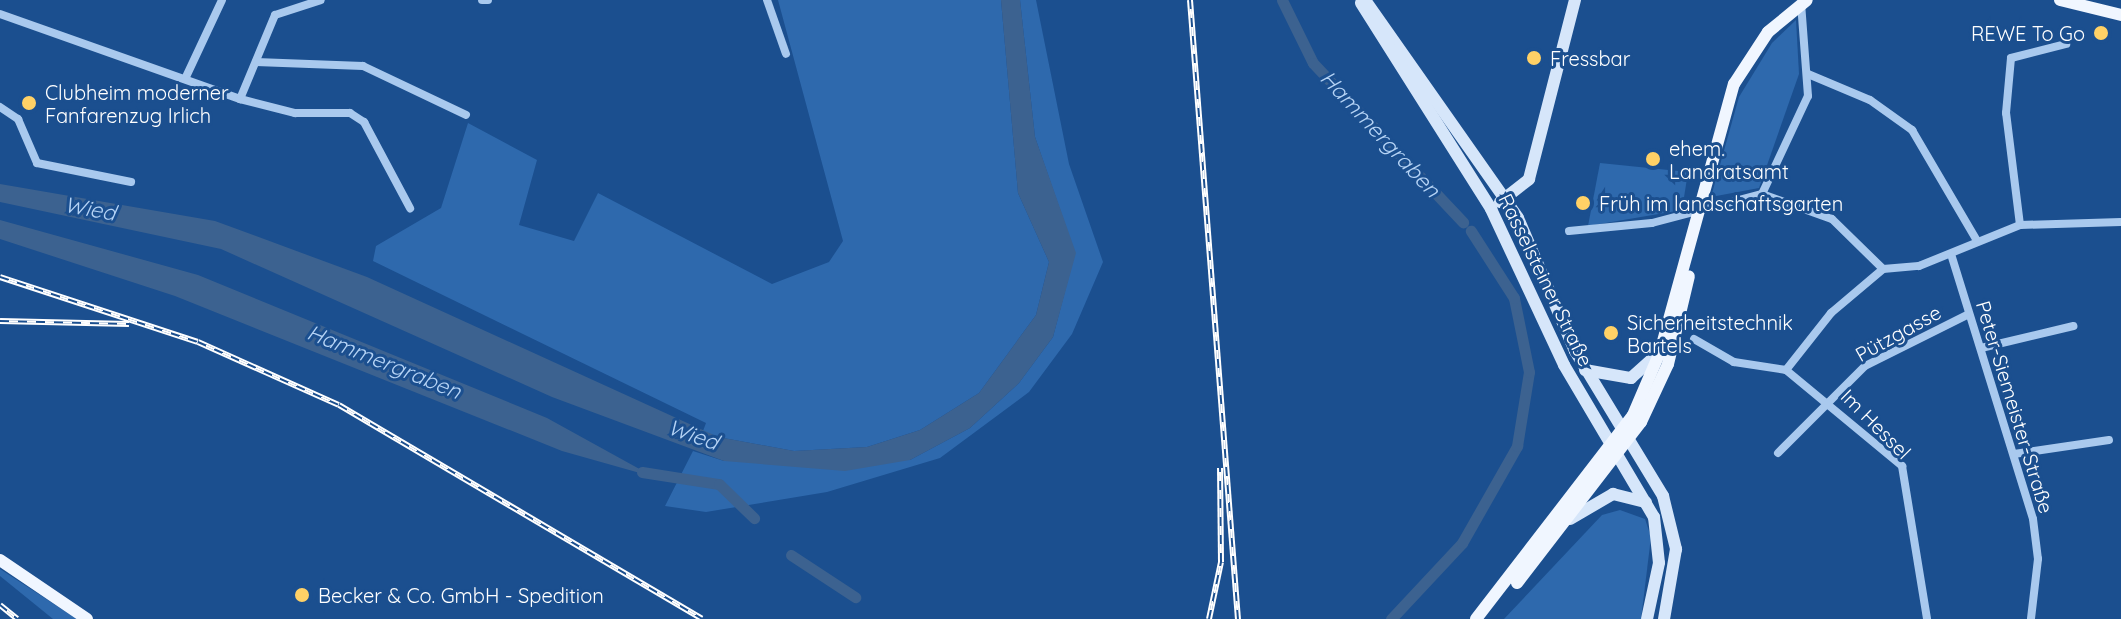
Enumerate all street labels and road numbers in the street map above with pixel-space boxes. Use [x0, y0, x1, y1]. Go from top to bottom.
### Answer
street label: Rasselsteiner Straße [1494, 190, 1598, 370]
street label: Peter-Siemeister-Straße [1971, 298, 2059, 516]
street label: Pützgasse [1851, 300, 1945, 366]
street label: Im Hessel [1836, 384, 1916, 464]

